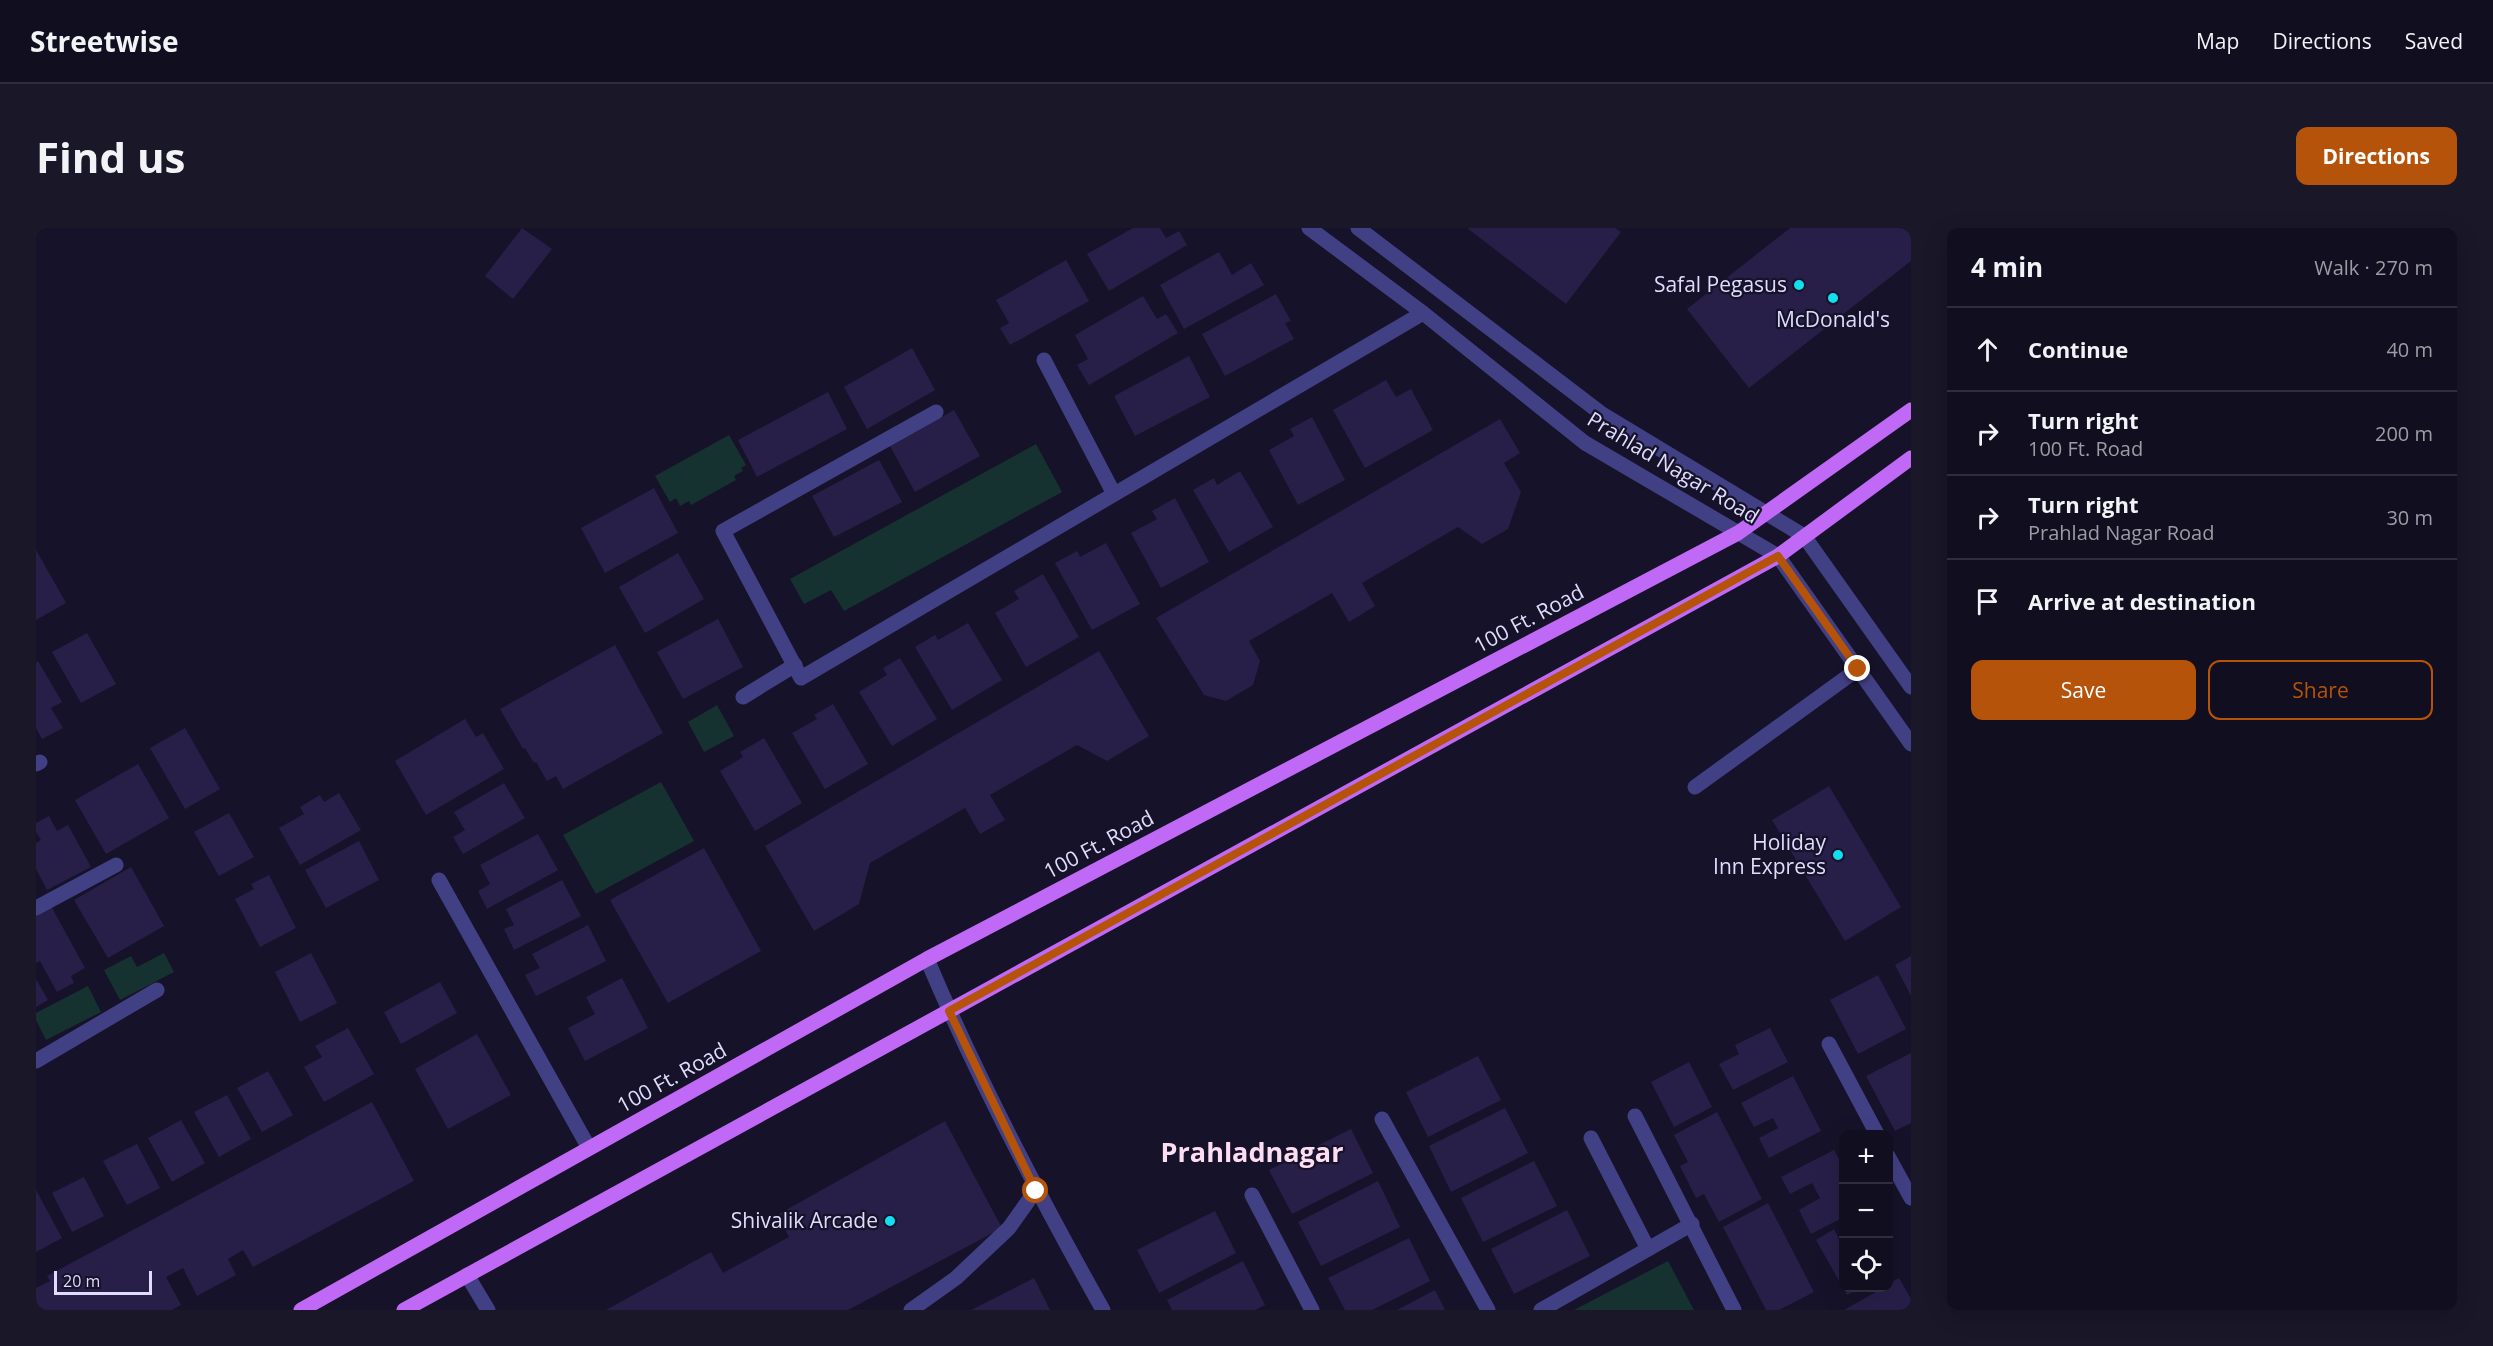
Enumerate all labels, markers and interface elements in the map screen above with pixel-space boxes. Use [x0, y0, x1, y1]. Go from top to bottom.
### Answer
text: Streetwise [30, 22, 179, 60]
text: Map [2196, 27, 2239, 55]
text: Directions [2272, 27, 2372, 55]
text: Saved [2405, 27, 2463, 55]
button: Directions [2296, 127, 2457, 185]
text: Find us [36, 128, 185, 185]
text: 4 min [1971, 249, 2043, 285]
text: Walk · 270 m [2314, 254, 2433, 281]
place label: Safal Pegasus [1654, 270, 1787, 298]
marker: Safal Pegasus [1792, 278, 1806, 292]
marker: McDonald's [1826, 291, 1840, 305]
place label: McDonald's [1776, 305, 1890, 333]
icon: ahead [1971, 333, 2004, 366]
text: Continue [2028, 334, 2128, 364]
text: 40 m [2386, 336, 2433, 363]
street label: Prahlad Nagar Road [1582, 405, 1765, 530]
text: Turn right [2028, 405, 2139, 435]
icon: right [1971, 417, 2004, 450]
text: 200 m [2375, 420, 2433, 447]
text: 100 Ft. Road [2028, 435, 2143, 462]
text: Turn right [2028, 489, 2139, 519]
icon: right [1971, 501, 2004, 534]
text: 30 m [2386, 504, 2433, 531]
text: Prahlad Nagar Road [2028, 519, 2214, 546]
street label: 100 Ft. Road [1469, 577, 1588, 659]
icon: arrive [1971, 585, 2004, 618]
text: Arrive at destination [2028, 586, 2256, 616]
route end [1844, 655, 1870, 681]
button: Save [1971, 660, 2196, 720]
button: Share [2208, 660, 2433, 720]
street label: 100 Ft. Road [1039, 803, 1158, 885]
place label: Holiday Inn Express [1713, 828, 1826, 880]
marker: Holiday Inn Express [1831, 848, 1845, 862]
street label: 100 Ft. Road [612, 1036, 731, 1119]
map controls [1839, 1130, 1893, 1292]
button: + [1839, 1130, 1893, 1184]
district label: Prahladnagar [1161, 1133, 1343, 1170]
route start [1022, 1177, 1048, 1203]
button: − [1839, 1184, 1893, 1238]
place label: Shivalik Arcade [731, 1206, 878, 1234]
marker: Shivalik Arcade [883, 1214, 897, 1228]
button: locate [1839, 1238, 1893, 1292]
scale bar [54, 1268, 152, 1296]
text: 20 m [63, 1270, 100, 1292]

